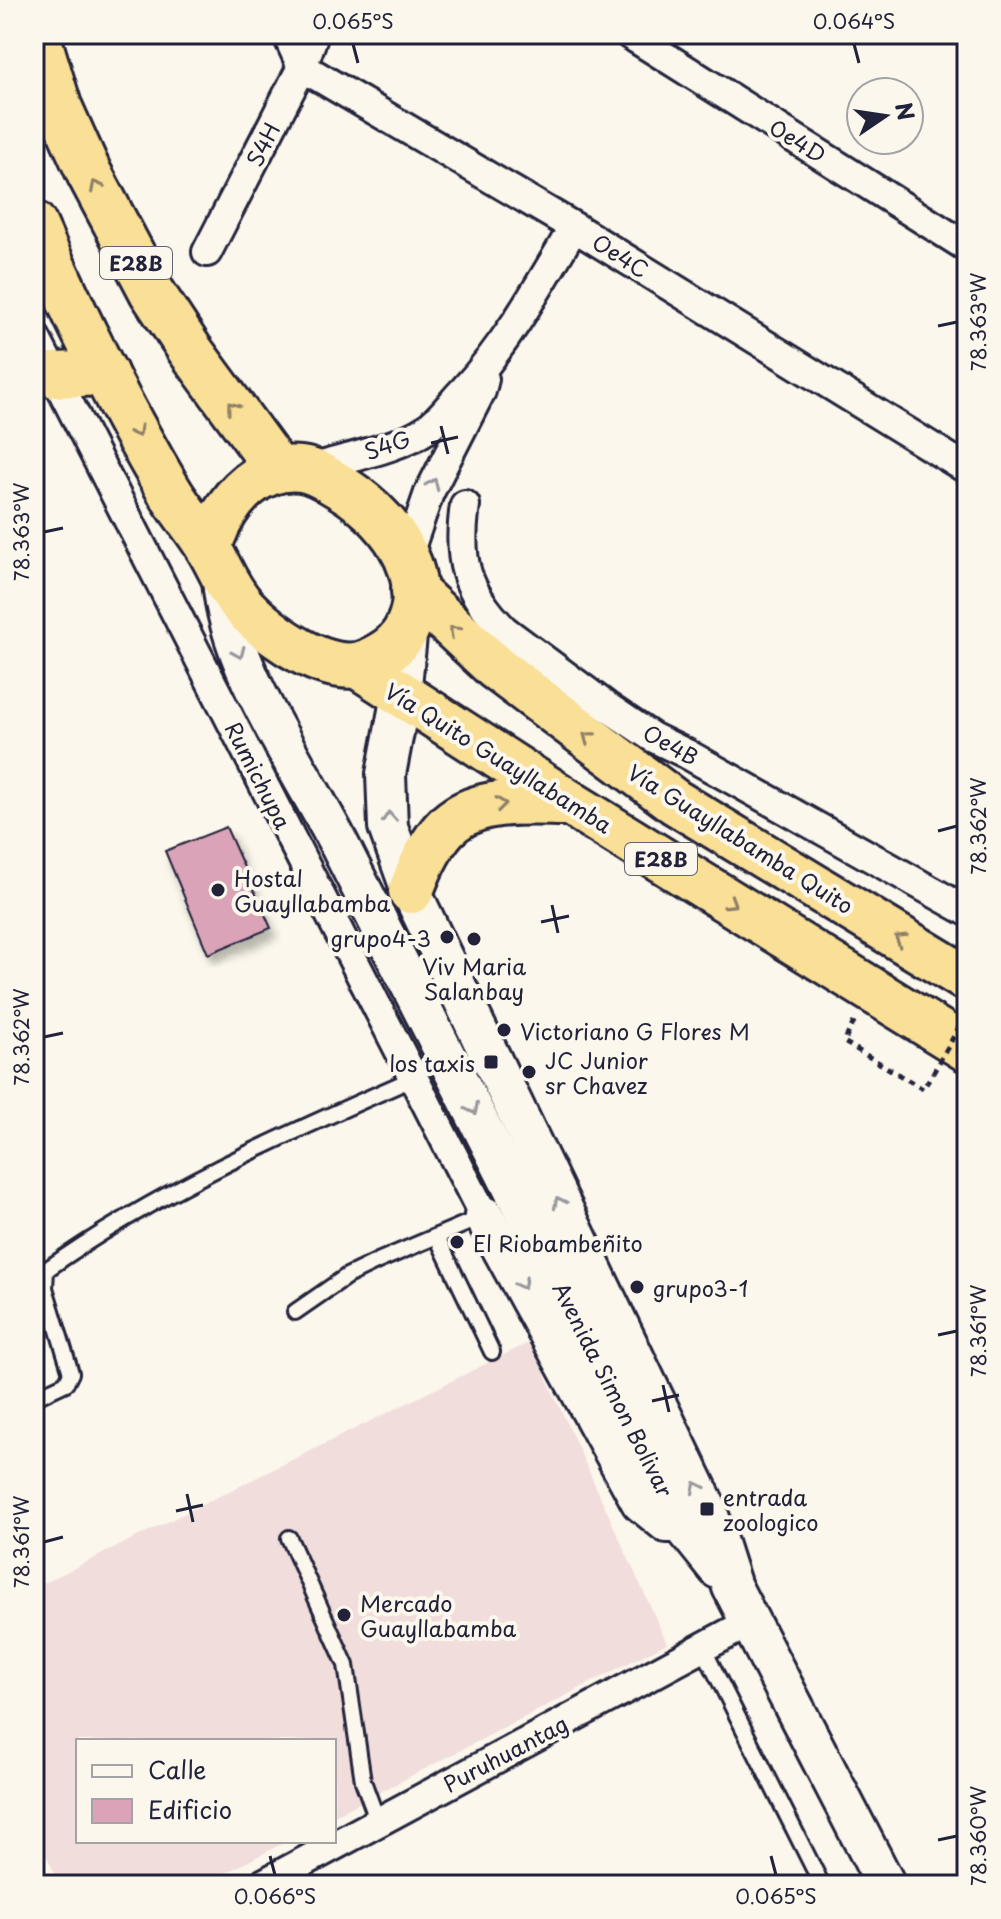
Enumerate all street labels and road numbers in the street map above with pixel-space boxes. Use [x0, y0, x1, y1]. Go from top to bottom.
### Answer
street label: Oe4D [763, 110, 833, 170]
street label: S4H [237, 116, 287, 172]
street label: Oe4C [586, 225, 656, 285]
road number: E28B [100, 247, 172, 279]
street label: S4G [360, 421, 414, 467]
street label: Vía Quito Guayllabamba [379, 674, 619, 841]
street label: Rumichupa [218, 715, 300, 835]
street label: Oe4B [637, 715, 705, 773]
street label: Vía Guayllabamba Quito [622, 755, 860, 921]
road number: E28B [625, 843, 697, 875]
street label: Avenida Simon Bolivar [545, 1276, 683, 1502]
street label: Puruhuantag [437, 1706, 573, 1800]

